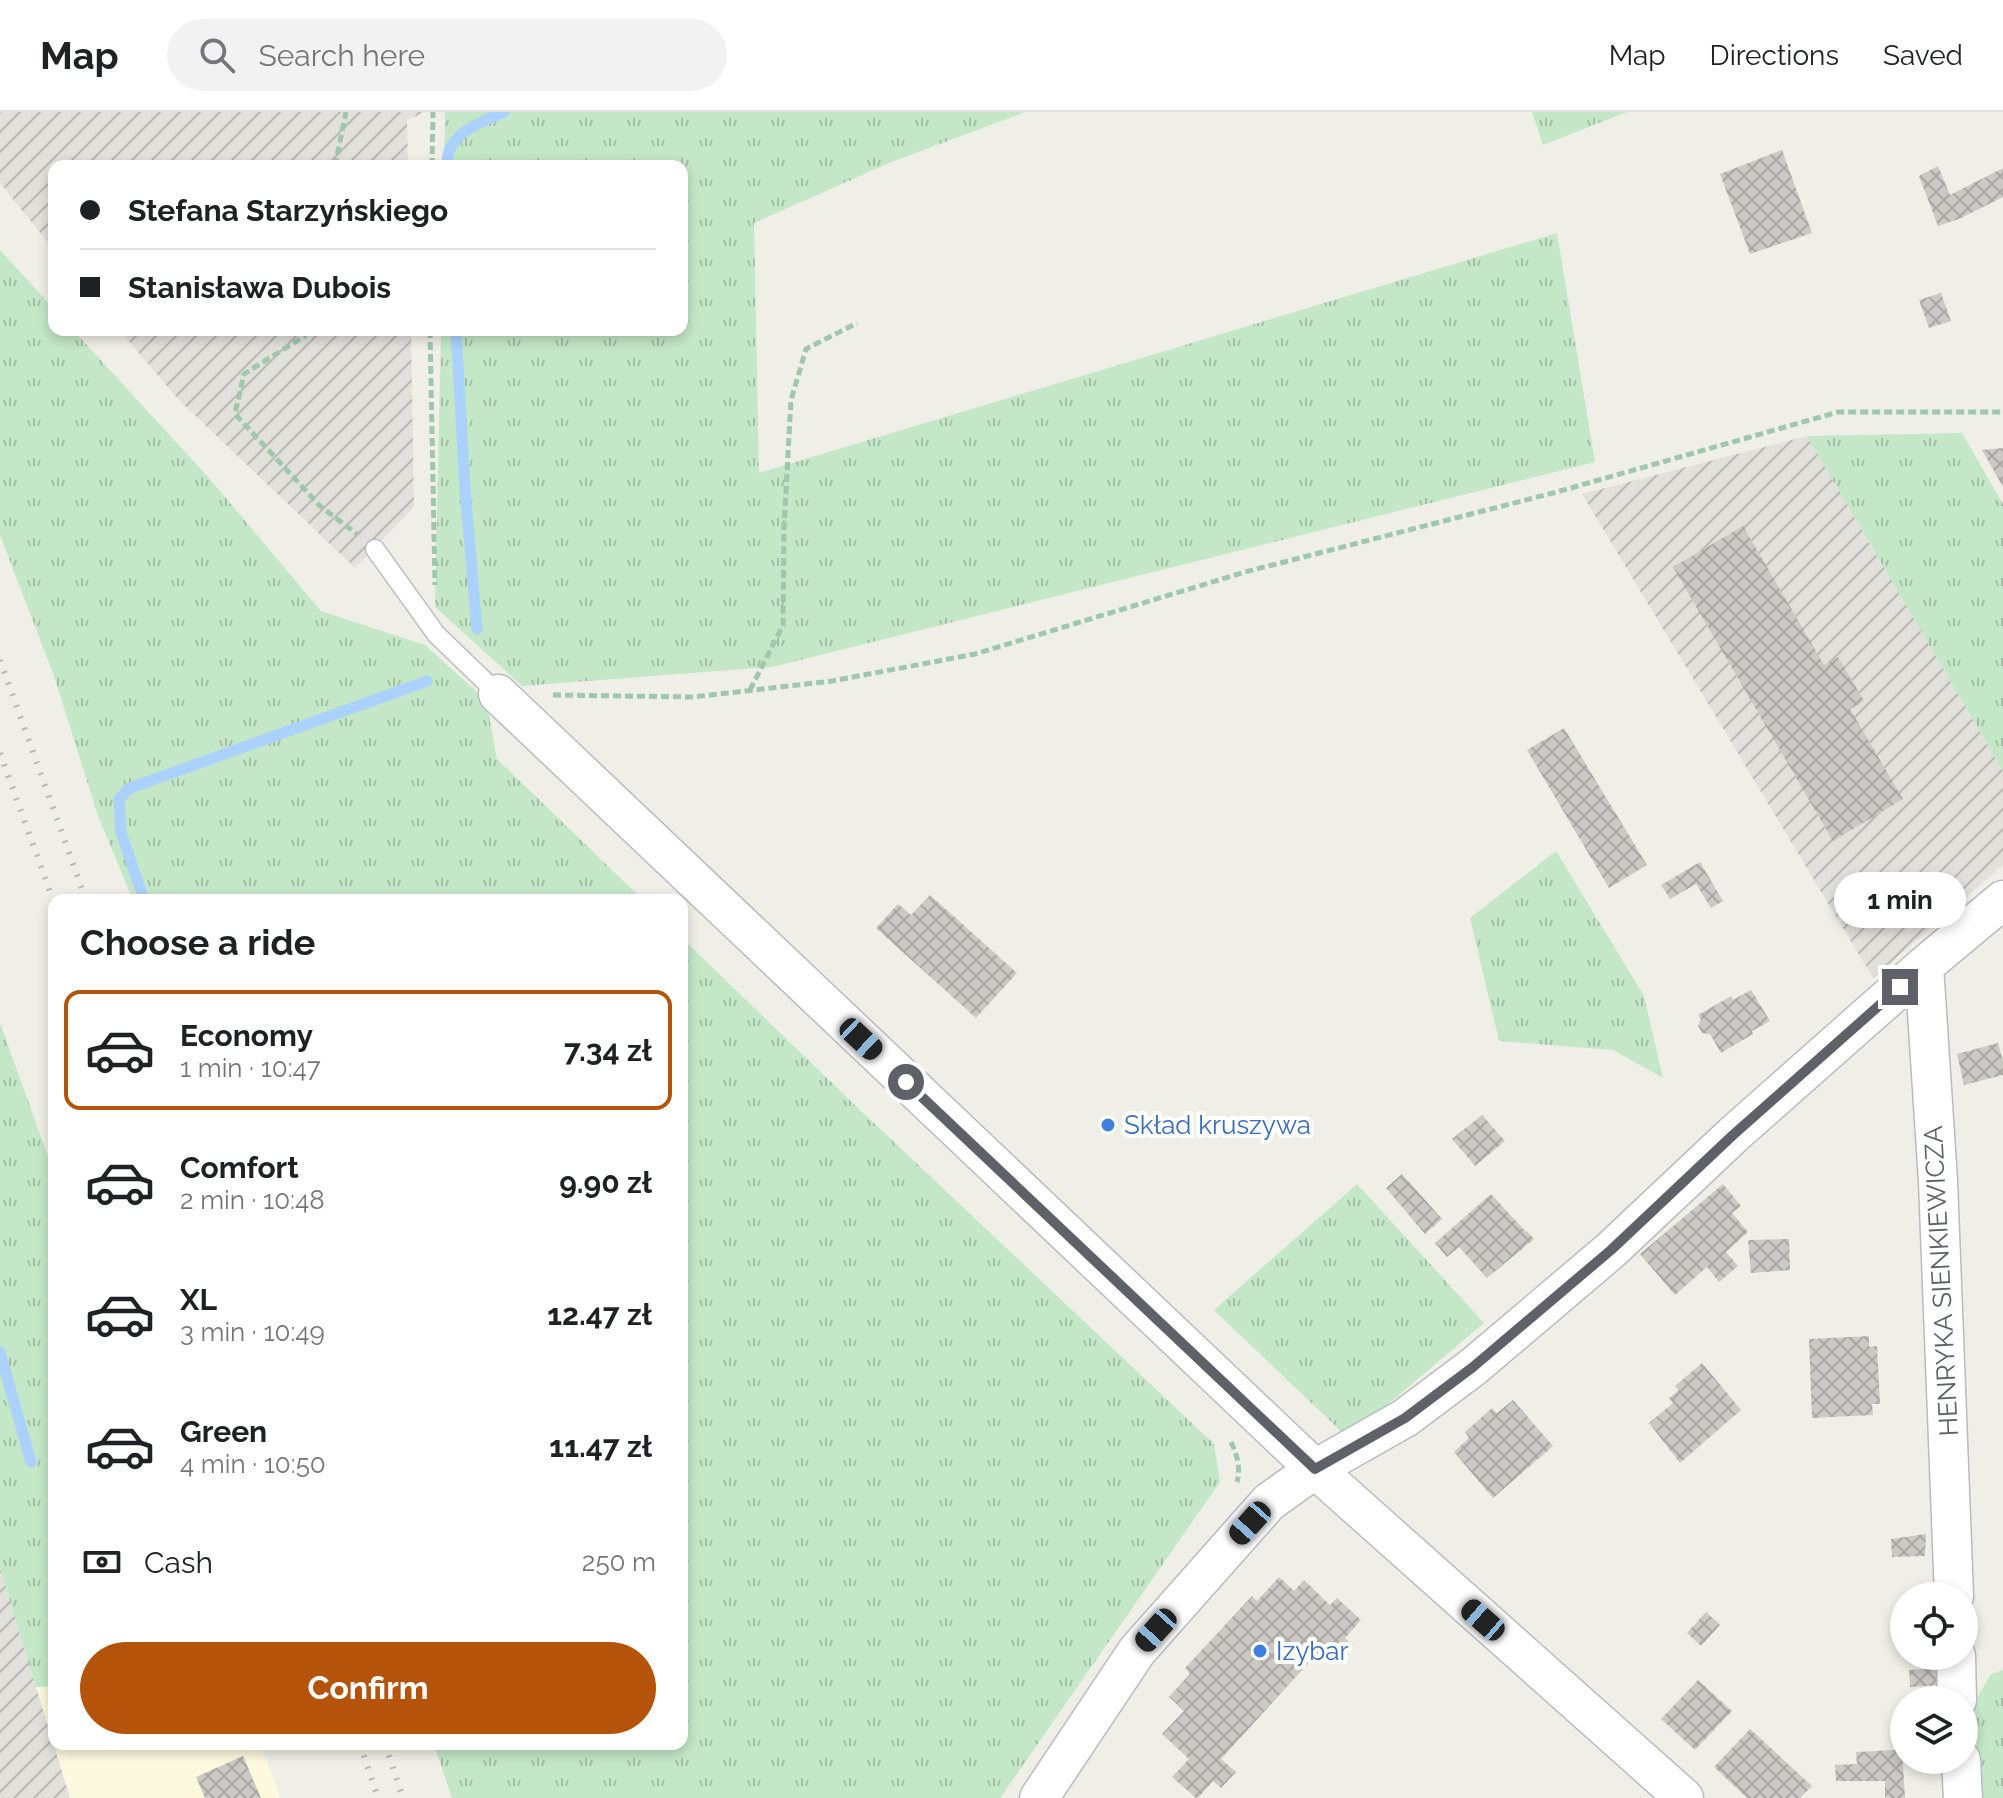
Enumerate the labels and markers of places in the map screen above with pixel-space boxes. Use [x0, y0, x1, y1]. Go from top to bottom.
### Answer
place label: Skład kruszywa [1124, 1110, 1311, 1140]
marker: Skład kruszywa [1099, 1116, 1117, 1134]
place label: Izybar [1276, 1636, 1349, 1666]
marker: Izybar [1251, 1642, 1269, 1660]

